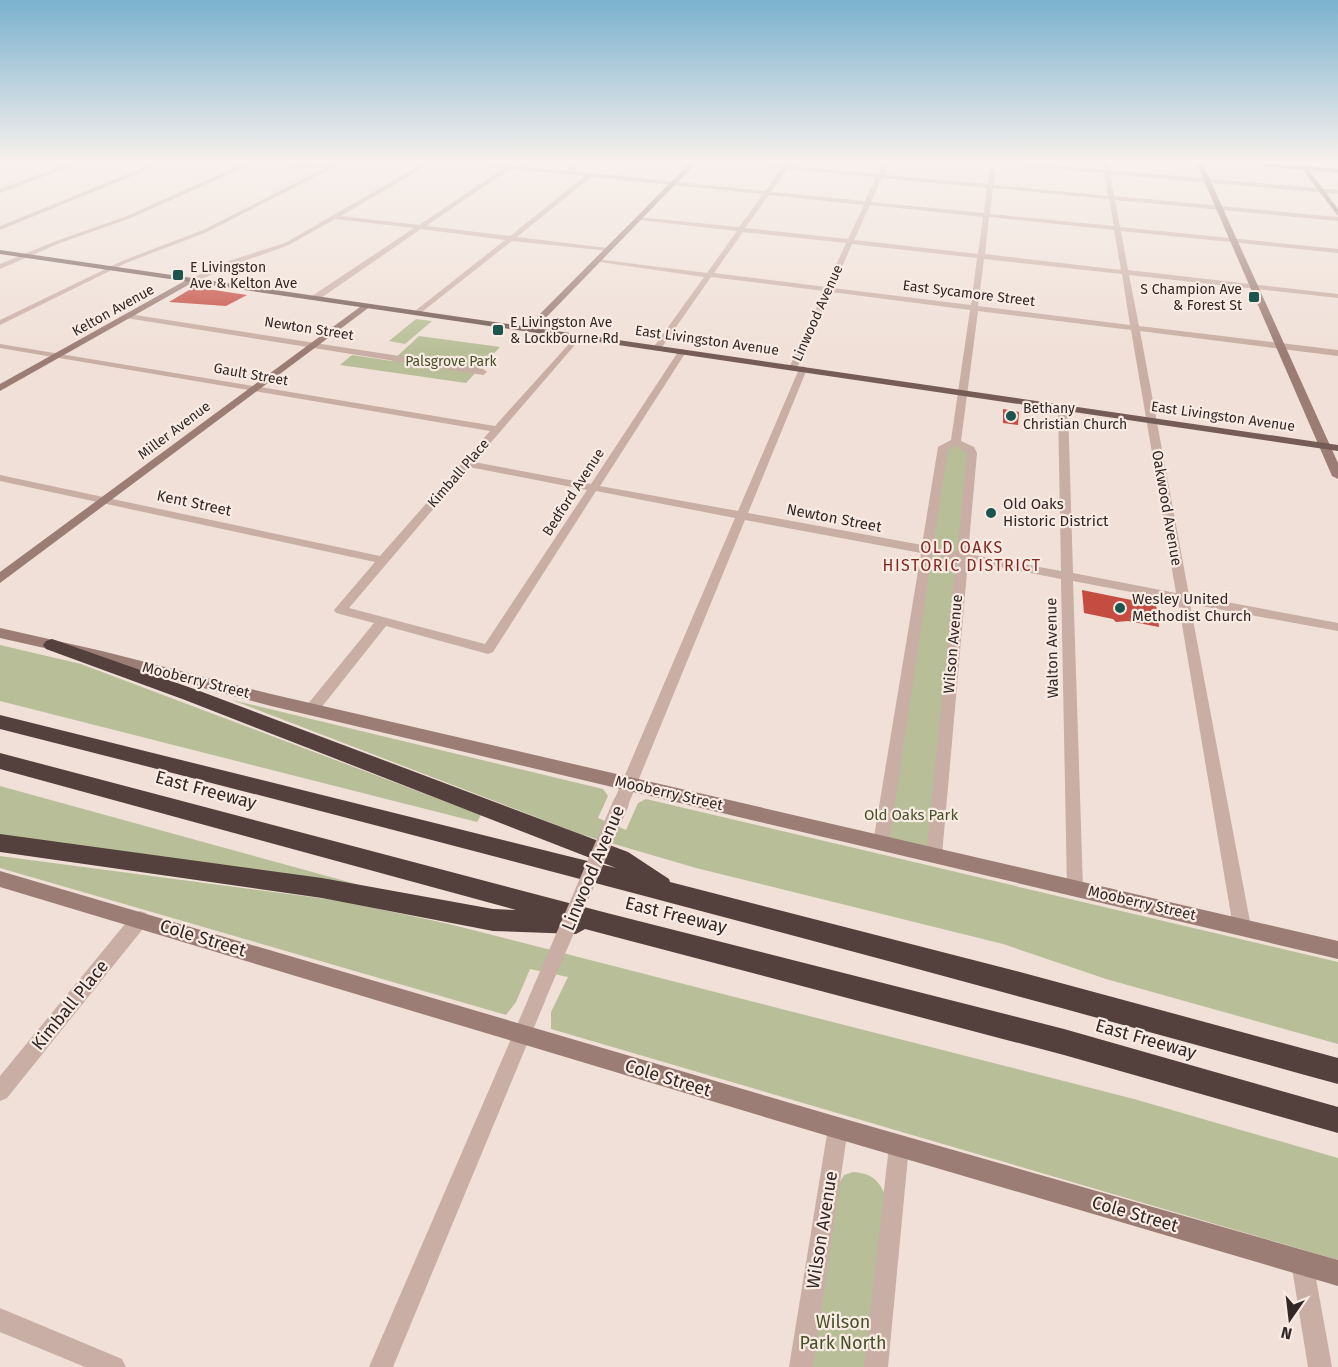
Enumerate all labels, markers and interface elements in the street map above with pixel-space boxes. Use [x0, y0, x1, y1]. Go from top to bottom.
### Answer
place label: E Livingston Ave & Kelton Ave [190, 259, 297, 292]
street label: Linwood Avenue [789, 262, 846, 364]
marker: E Livingston Ave & Kelton Ave [171, 268, 185, 282]
street label: East Sycamore Street [902, 277, 1037, 310]
street label: Kelton Avenue [69, 281, 157, 340]
place label: S Champion Ave & Forest St [1140, 281, 1243, 314]
marker: S Champion Ave & Forest St [1247, 290, 1261, 304]
street label: Newton Street [263, 313, 356, 344]
place label: E Livingston Ave & Lockbourne Rd [510, 314, 619, 347]
street label: East Livingston Avenue [634, 322, 780, 359]
marker: E Livingston Ave & Lockbourne Rd [491, 323, 505, 337]
park label: Palsgrove Park [405, 353, 498, 370]
street label: Gault Street [212, 360, 290, 390]
street label: Miller Avenue [135, 398, 214, 463]
street label: East Livingston Avenue [1150, 398, 1296, 435]
place label: Bethany Christian Church [1023, 400, 1127, 433]
marker: Bethany Christian Church [1004, 409, 1018, 423]
street label: Kimball Place [424, 436, 493, 511]
street label: Bedford Avenue [539, 445, 608, 539]
street label: Oakwood Avenue [1148, 449, 1186, 567]
street label: Kent Street [155, 486, 233, 520]
place label: Old Oaks Historic District [1003, 495, 1109, 530]
street label: Newton Street [785, 500, 884, 536]
marker: Old Oaks Historic District [984, 506, 998, 520]
district label: OLD OAKS HISTORIC DISTRICT [883, 538, 1042, 575]
place label: Wesley United Methodist Church [1132, 590, 1251, 625]
street label: Wilson Avenue [940, 594, 966, 694]
street label: Walton Avenue [1042, 597, 1062, 699]
marker: Wesley United Methodist Church [1113, 601, 1127, 615]
street label: Mooberry Street [141, 658, 252, 702]
street label: East Freeway [153, 766, 259, 814]
street label: Mooberry Street [613, 772, 725, 814]
street label: Linwood Avenue [557, 802, 629, 934]
park label: Old Oaks Park [864, 806, 958, 824]
street label: Mooberry Street [1086, 882, 1198, 924]
street label: East Freeway [623, 892, 729, 938]
street label: Cole Street [157, 914, 249, 962]
street label: Kimball Place [27, 955, 113, 1055]
street label: East Freeway [1093, 1014, 1199, 1064]
street label: Cole Street [622, 1054, 714, 1102]
street label: Wilson Avenue [802, 1169, 842, 1291]
street label: Cole Street [1089, 1191, 1181, 1237]
north arrow [1260, 1289, 1320, 1349]
park label: Wilson Park North [800, 1311, 887, 1354]
text: N [1279, 1323, 1294, 1344]

